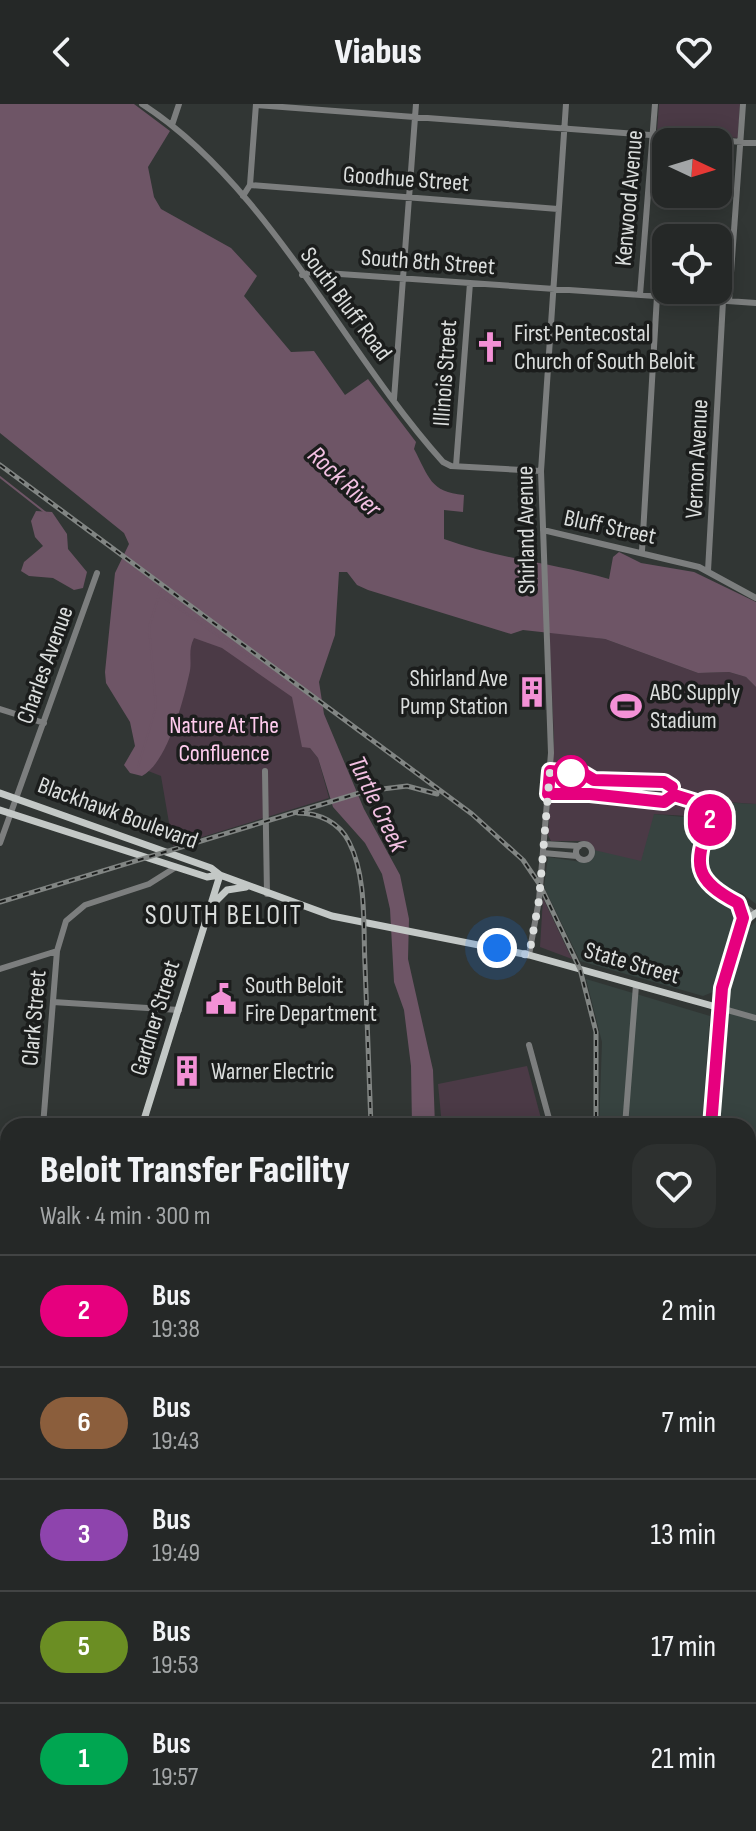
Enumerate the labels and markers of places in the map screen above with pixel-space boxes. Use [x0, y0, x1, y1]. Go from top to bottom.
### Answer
place label: First Pentecostal Church of South Beloit [514, 319, 695, 376]
church icon: First Pentecostal Church of South Beloit [473, 330, 507, 364]
place label: Shirland Ave Pump Station [400, 664, 508, 721]
building icon: Shirland Ave Pump Station [515, 675, 549, 709]
place label: ABC Supply Stadium [649, 678, 740, 735]
sports icon: ABC Supply Stadium [609, 689, 643, 723]
unlabelled marker [554, 756, 588, 790]
place label: South Beloit Fire Department [245, 971, 377, 1028]
public building icon: South Beloit Fire Department [204, 982, 238, 1016]
building icon: Warner Electric [170, 1054, 204, 1088]
place label: Warner Electric [211, 1057, 334, 1086]

